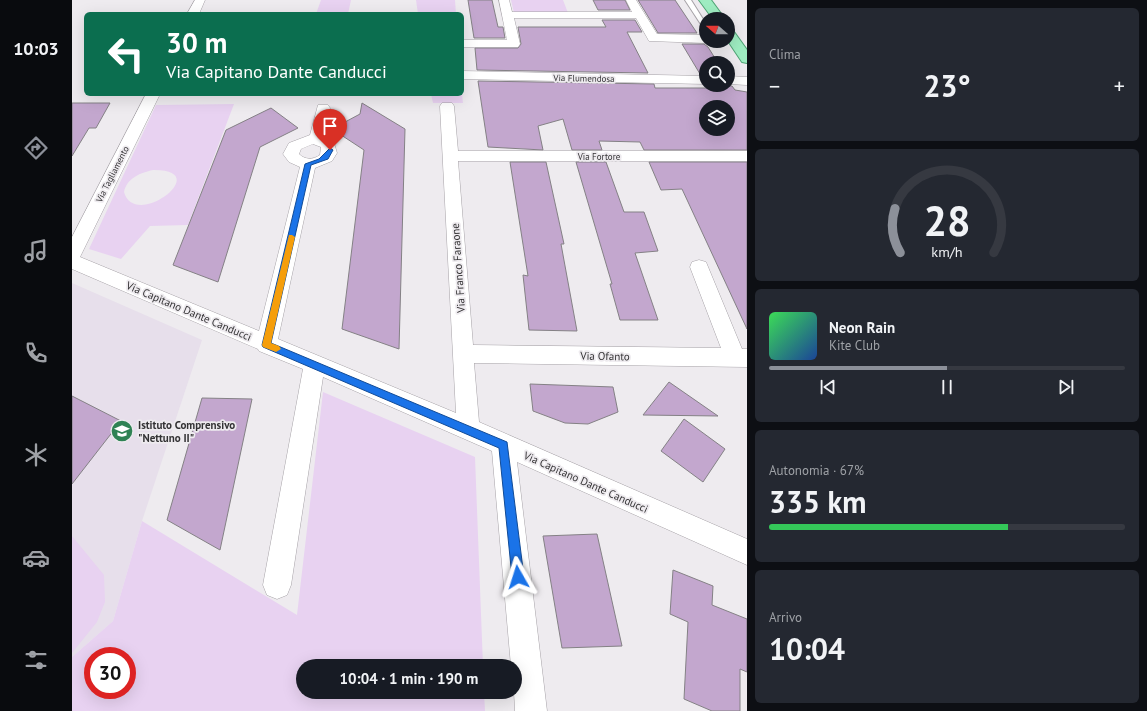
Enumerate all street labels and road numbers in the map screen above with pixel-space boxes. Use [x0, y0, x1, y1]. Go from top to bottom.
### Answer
street label: Via Flumendosa [552, 72, 615, 84]
street label: Via Tagliamento [93, 144, 131, 205]
street label: Via Fortore [577, 151, 621, 162]
street label: Via Franco Faraone [448, 222, 468, 314]
street label: Via Capitano Dante Canducci [123, 278, 254, 344]
street label: Via Ofanto [579, 349, 630, 363]
street label: Via Capitano Dante Canducci [521, 448, 651, 516]

